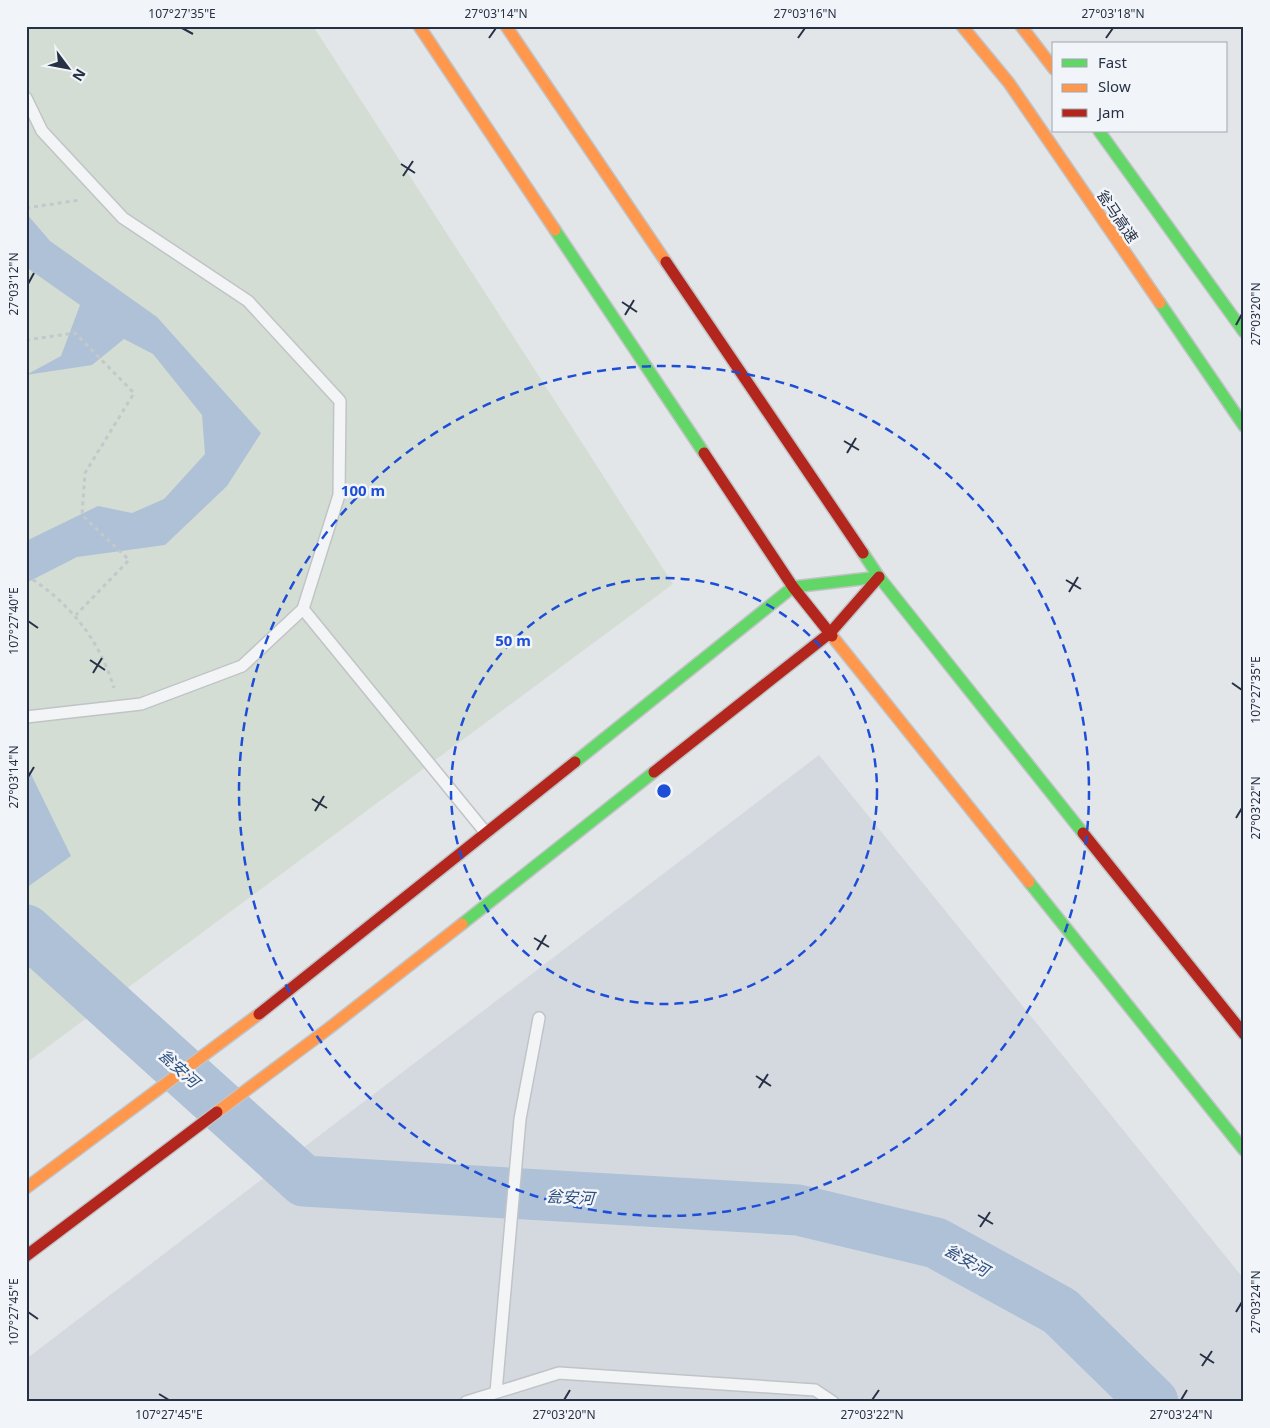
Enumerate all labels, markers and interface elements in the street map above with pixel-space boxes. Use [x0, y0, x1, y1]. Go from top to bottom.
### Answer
text: 107°27'35"E [148, 5, 216, 22]
text: 27°03'14"N [464, 5, 528, 22]
text: 27°03'16"N [773, 5, 837, 22]
text: 27°03'18"N [1081, 5, 1145, 22]
north arrow [42, 42, 92, 92]
legend [1052, 42, 1228, 132]
text: Fast [1098, 52, 1127, 72]
text: N [68, 65, 91, 85]
text: Slow [1098, 76, 1131, 96]
text: Jam [1096, 102, 1125, 122]
street label: 瓮马高速 [1093, 186, 1143, 246]
text: 27°03'12"N [5, 252, 22, 316]
text: 27°03'20"N [1247, 282, 1264, 346]
text: 100 m [341, 480, 385, 500]
text: 107°27'40"E [5, 587, 22, 655]
text: 50 m [495, 630, 531, 650]
text: 107°27'35"E [1247, 656, 1264, 724]
text: 27°03'14"N [5, 745, 22, 809]
text: 27°03'22"N [1247, 776, 1264, 840]
centre of rings [655, 782, 673, 800]
water label: 瓮安河 [154, 1044, 206, 1094]
water label: 瓮安河 [545, 1185, 598, 1209]
water label: 瓮安河 [941, 1239, 996, 1283]
text: 27°03'24"N [1247, 1270, 1264, 1334]
text: 107°27'45"E [5, 1278, 22, 1346]
text: 107°27'45"E [135, 1406, 203, 1423]
text: 27°03'20"N [532, 1406, 596, 1423]
text: 27°03'22"N [840, 1406, 904, 1423]
text: 27°03'24"N [1149, 1406, 1213, 1423]

